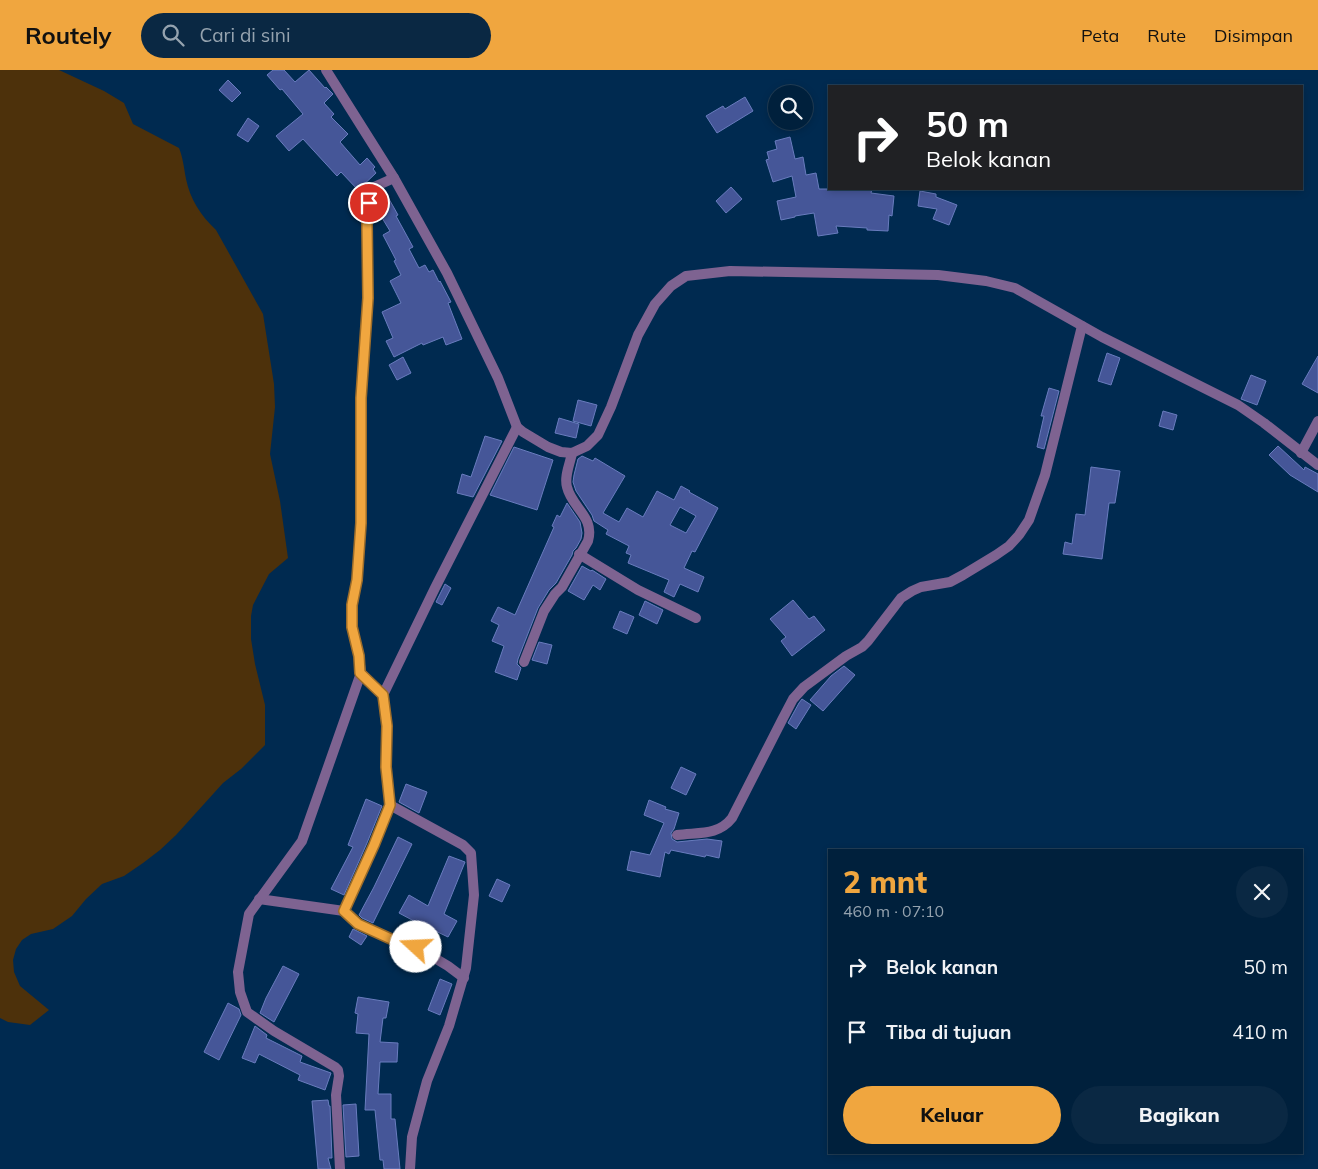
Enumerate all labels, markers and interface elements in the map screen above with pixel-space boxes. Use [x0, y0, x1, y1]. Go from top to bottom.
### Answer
search box [141, 13, 491, 58]
text: Routely [25, 20, 111, 50]
icon: search [159, 21, 187, 49]
text: Cari di sini [199, 23, 290, 47]
text: Peta [1081, 24, 1119, 47]
text: Rute [1147, 24, 1186, 47]
text: Disimpan [1214, 24, 1293, 47]
map controls [768, 85, 813, 130]
button: search [768, 85, 813, 130]
text: 50 m [926, 102, 1009, 146]
icon: right [843, 105, 908, 170]
text: Belok kanan [926, 145, 1051, 173]
pin [348, 182, 390, 224]
icon: arrive [355, 189, 383, 217]
text: 2 mnt [843, 863, 927, 901]
button: close [1236, 866, 1288, 918]
text: 460 m · 07:10 [843, 901, 944, 921]
position arrow [389, 920, 441, 972]
icon: right [843, 953, 871, 981]
text: Belok kanan [886, 955, 998, 979]
text: 50 m [1244, 955, 1288, 979]
icon: arrive [843, 1018, 871, 1046]
text: Tiba di tujuan [886, 1020, 1011, 1044]
text: 410 m [1232, 1020, 1288, 1044]
button: Keluar [843, 1086, 1061, 1144]
button: Bagikan [1071, 1086, 1288, 1144]

